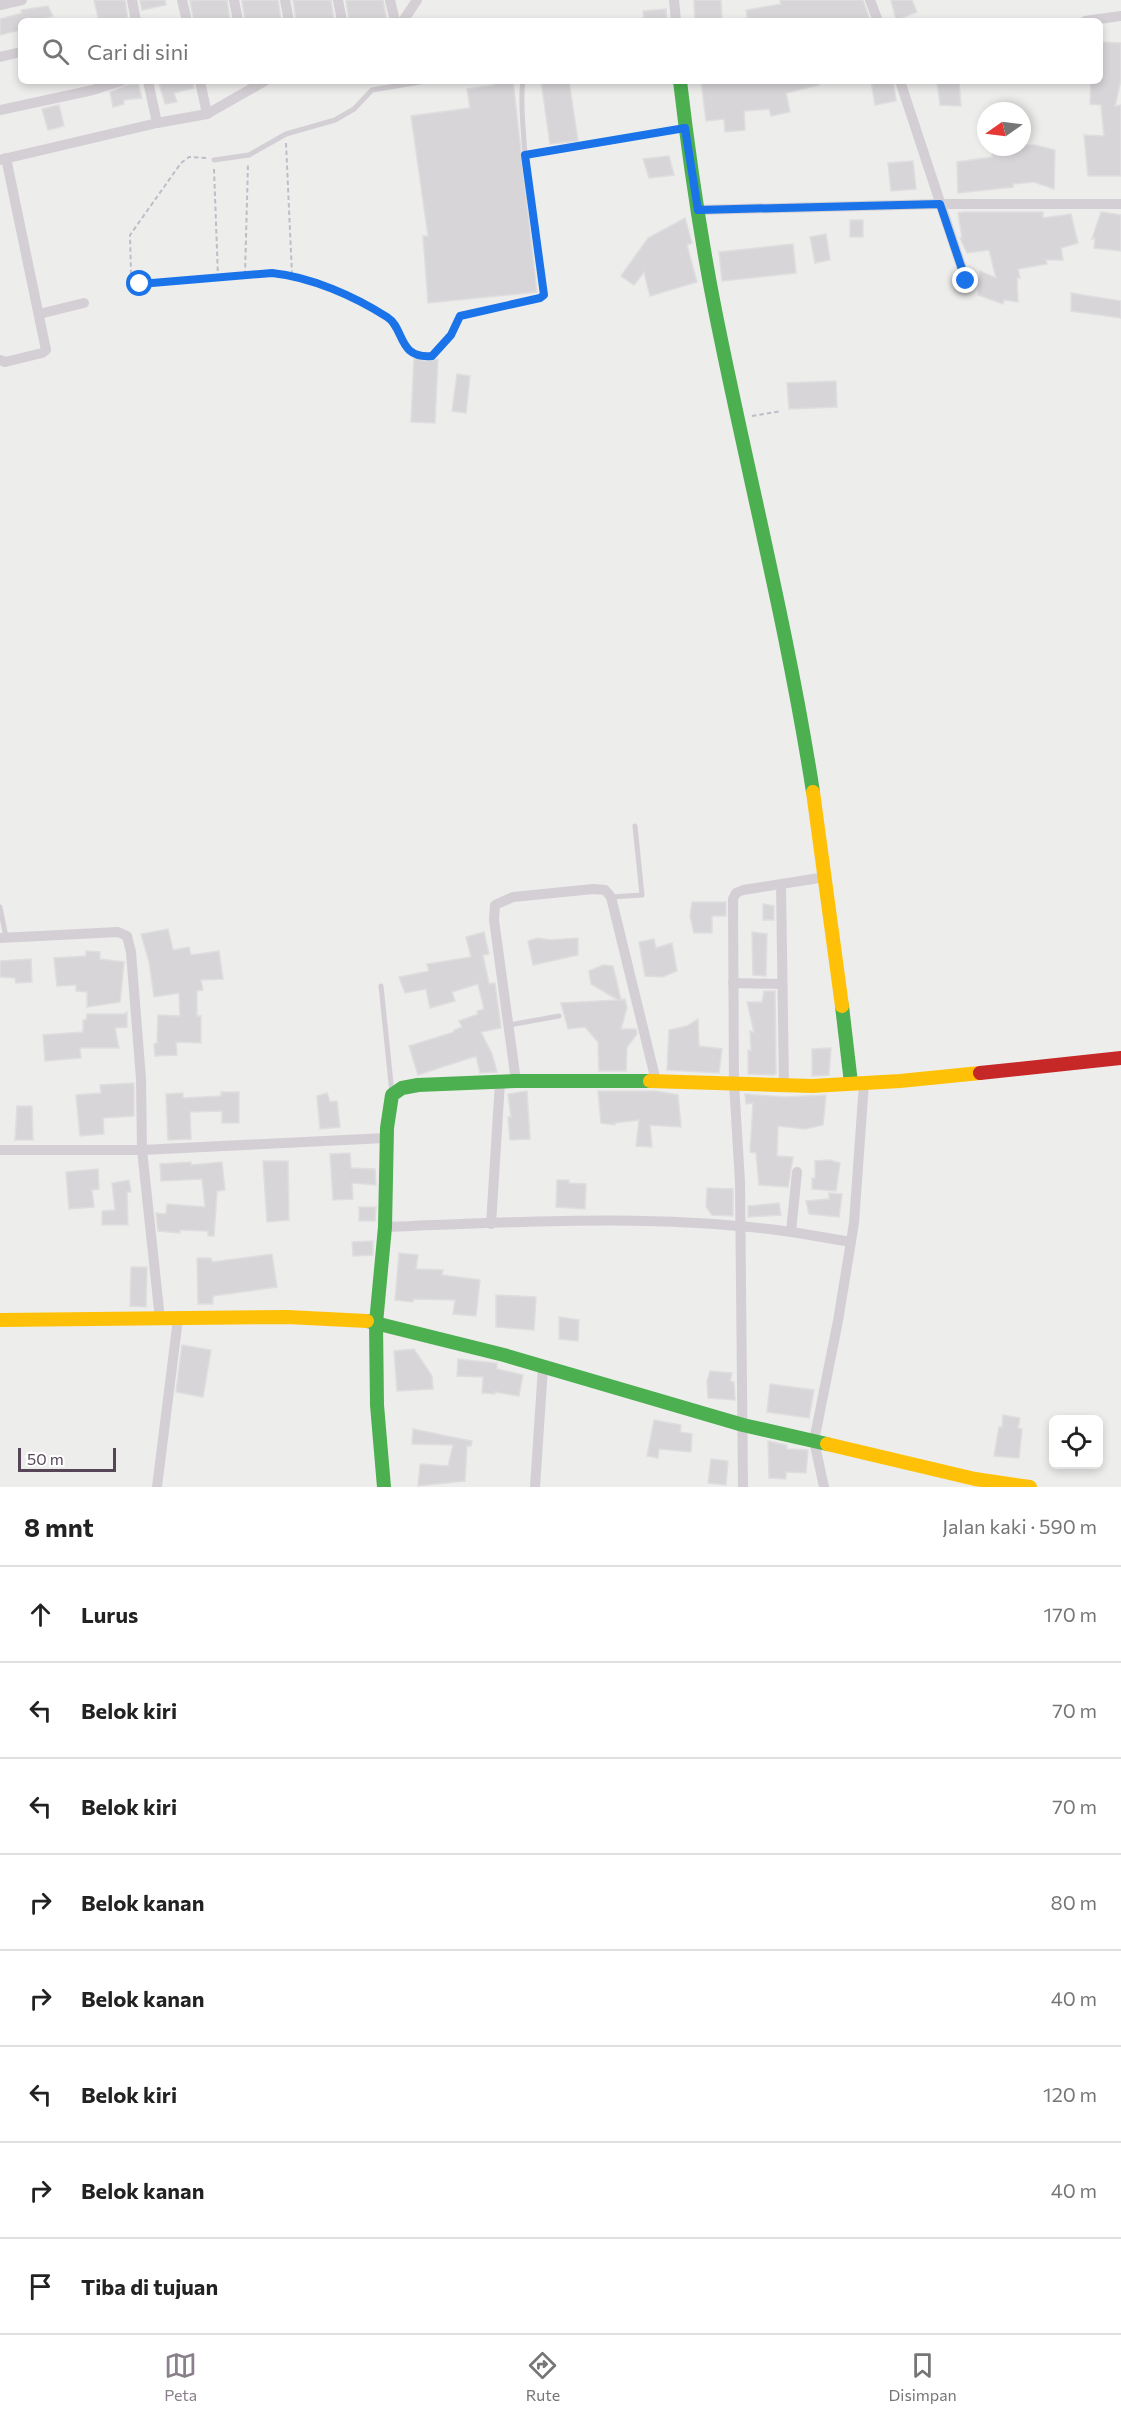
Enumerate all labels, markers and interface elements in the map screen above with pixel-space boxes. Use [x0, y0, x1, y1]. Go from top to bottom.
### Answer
search box [18, 18, 1103, 84]
icon: search [39, 35, 72, 68]
text: Cari di sini [87, 38, 189, 65]
north arrow [977, 102, 1031, 156]
route end [952, 267, 978, 293]
route start [126, 270, 152, 296]
map controls [1049, 1415, 1103, 1469]
button: locate [1049, 1415, 1103, 1469]
scale bar [18, 1445, 116, 1472]
text: 50 m [27, 1449, 64, 1468]
text: 8 mnt [24, 1511, 94, 1542]
text: Jalan kaki · 590 m [942, 1514, 1097, 1538]
icon: ahead [24, 1598, 57, 1631]
text: Lurus [81, 1601, 138, 1628]
text: 170 m [1044, 1602, 1097, 1626]
icon: left [24, 1694, 57, 1727]
text: Belok kiri [81, 1697, 177, 1724]
text: 70 m [1052, 1698, 1097, 1722]
icon: left [24, 1790, 57, 1823]
text: Belok kiri [81, 1793, 177, 1820]
text: 70 m [1052, 1794, 1097, 1818]
icon: right [24, 1886, 57, 1919]
text: Belok kanan [81, 1889, 204, 1916]
text: 80 m [1051, 1890, 1097, 1914]
icon: right [24, 1982, 57, 2015]
text: Belok kanan [81, 1985, 204, 2012]
text: 40 m [1051, 1986, 1097, 2010]
icon: left [24, 2078, 57, 2111]
text: Belok kiri [81, 2081, 177, 2108]
text: 120 m [1043, 2082, 1097, 2106]
icon: right [24, 2174, 57, 2207]
text: Belok kanan [81, 2177, 204, 2204]
text: 40 m [1051, 2178, 1097, 2202]
icon: arrive [24, 2270, 57, 2303]
text: Tiba di tujuan [81, 2273, 218, 2300]
tab: Peta [164, 2349, 197, 2404]
tab: Rute [526, 2349, 560, 2404]
tab: Disimpan [889, 2349, 957, 2404]

